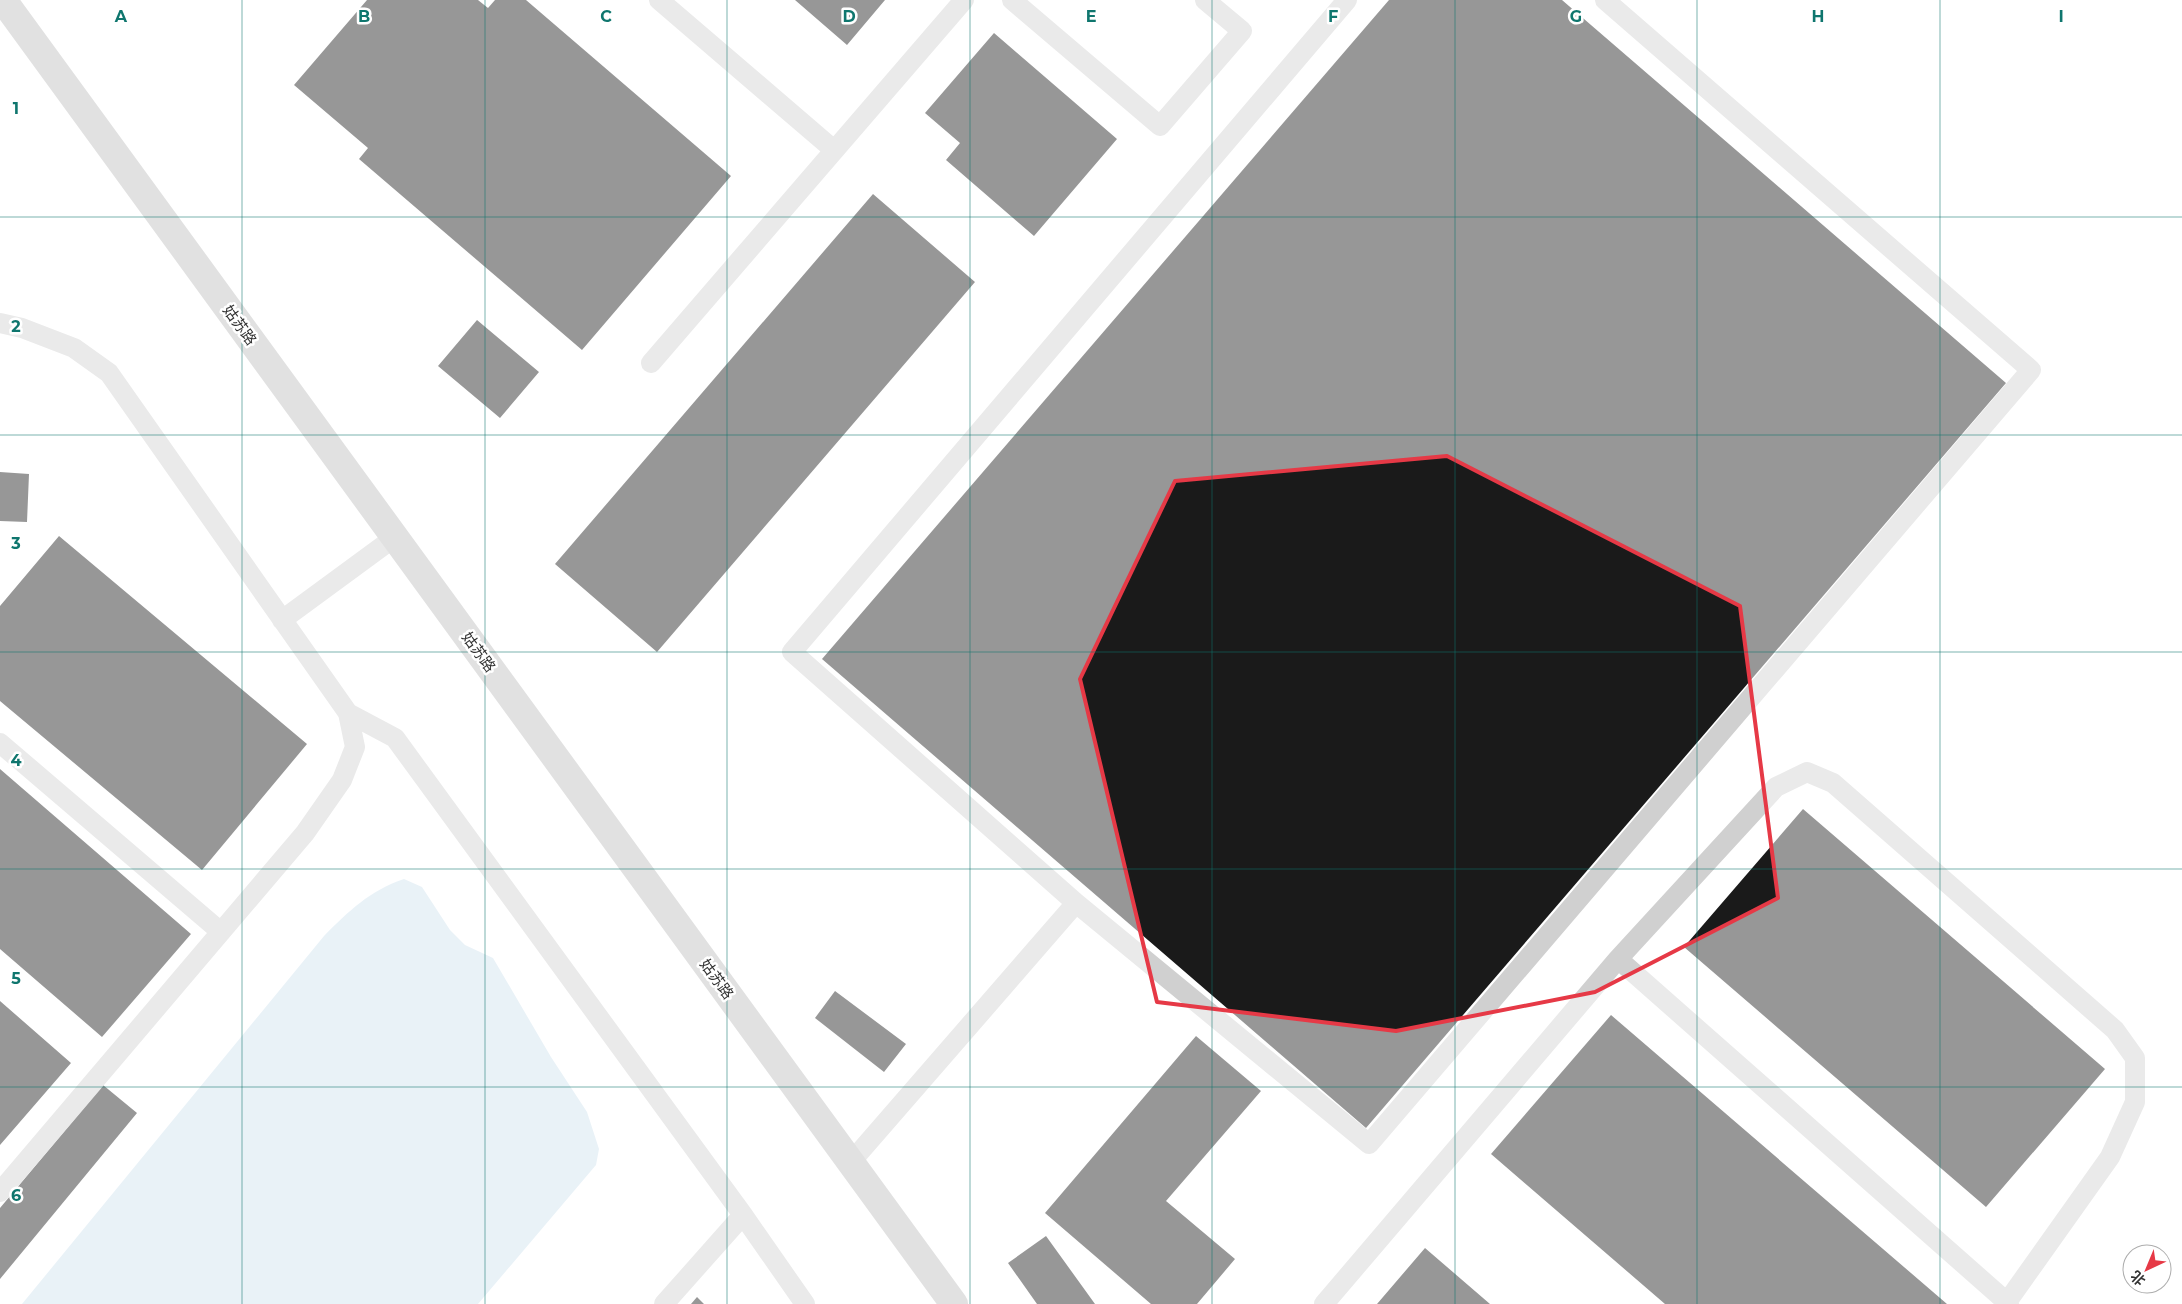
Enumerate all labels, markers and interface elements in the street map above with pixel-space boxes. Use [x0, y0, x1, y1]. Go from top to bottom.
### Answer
text: A [114, 7, 128, 26]
text: B [358, 7, 370, 26]
text: C [600, 7, 612, 26]
text: D [842, 7, 856, 26]
text: E [1086, 7, 1096, 26]
text: F [1328, 7, 1338, 26]
text: G [1570, 7, 1582, 26]
text: H [1812, 7, 1824, 26]
text: I [2058, 7, 2064, 26]
text: 1 [13, 99, 19, 118]
street label: 姑苏路 [219, 301, 261, 349]
text: 2 [11, 317, 21, 336]
text: 3 [10, 534, 21, 553]
street label: 姑苏路 [458, 628, 500, 676]
text: 4 [10, 751, 22, 770]
street label: 姑苏路 [696, 955, 738, 1003]
text: 5 [11, 969, 21, 988]
text: 6 [11, 1186, 21, 1205]
north arrow [2122, 1244, 2172, 1294]
text: 北 [2127, 1267, 2149, 1290]

